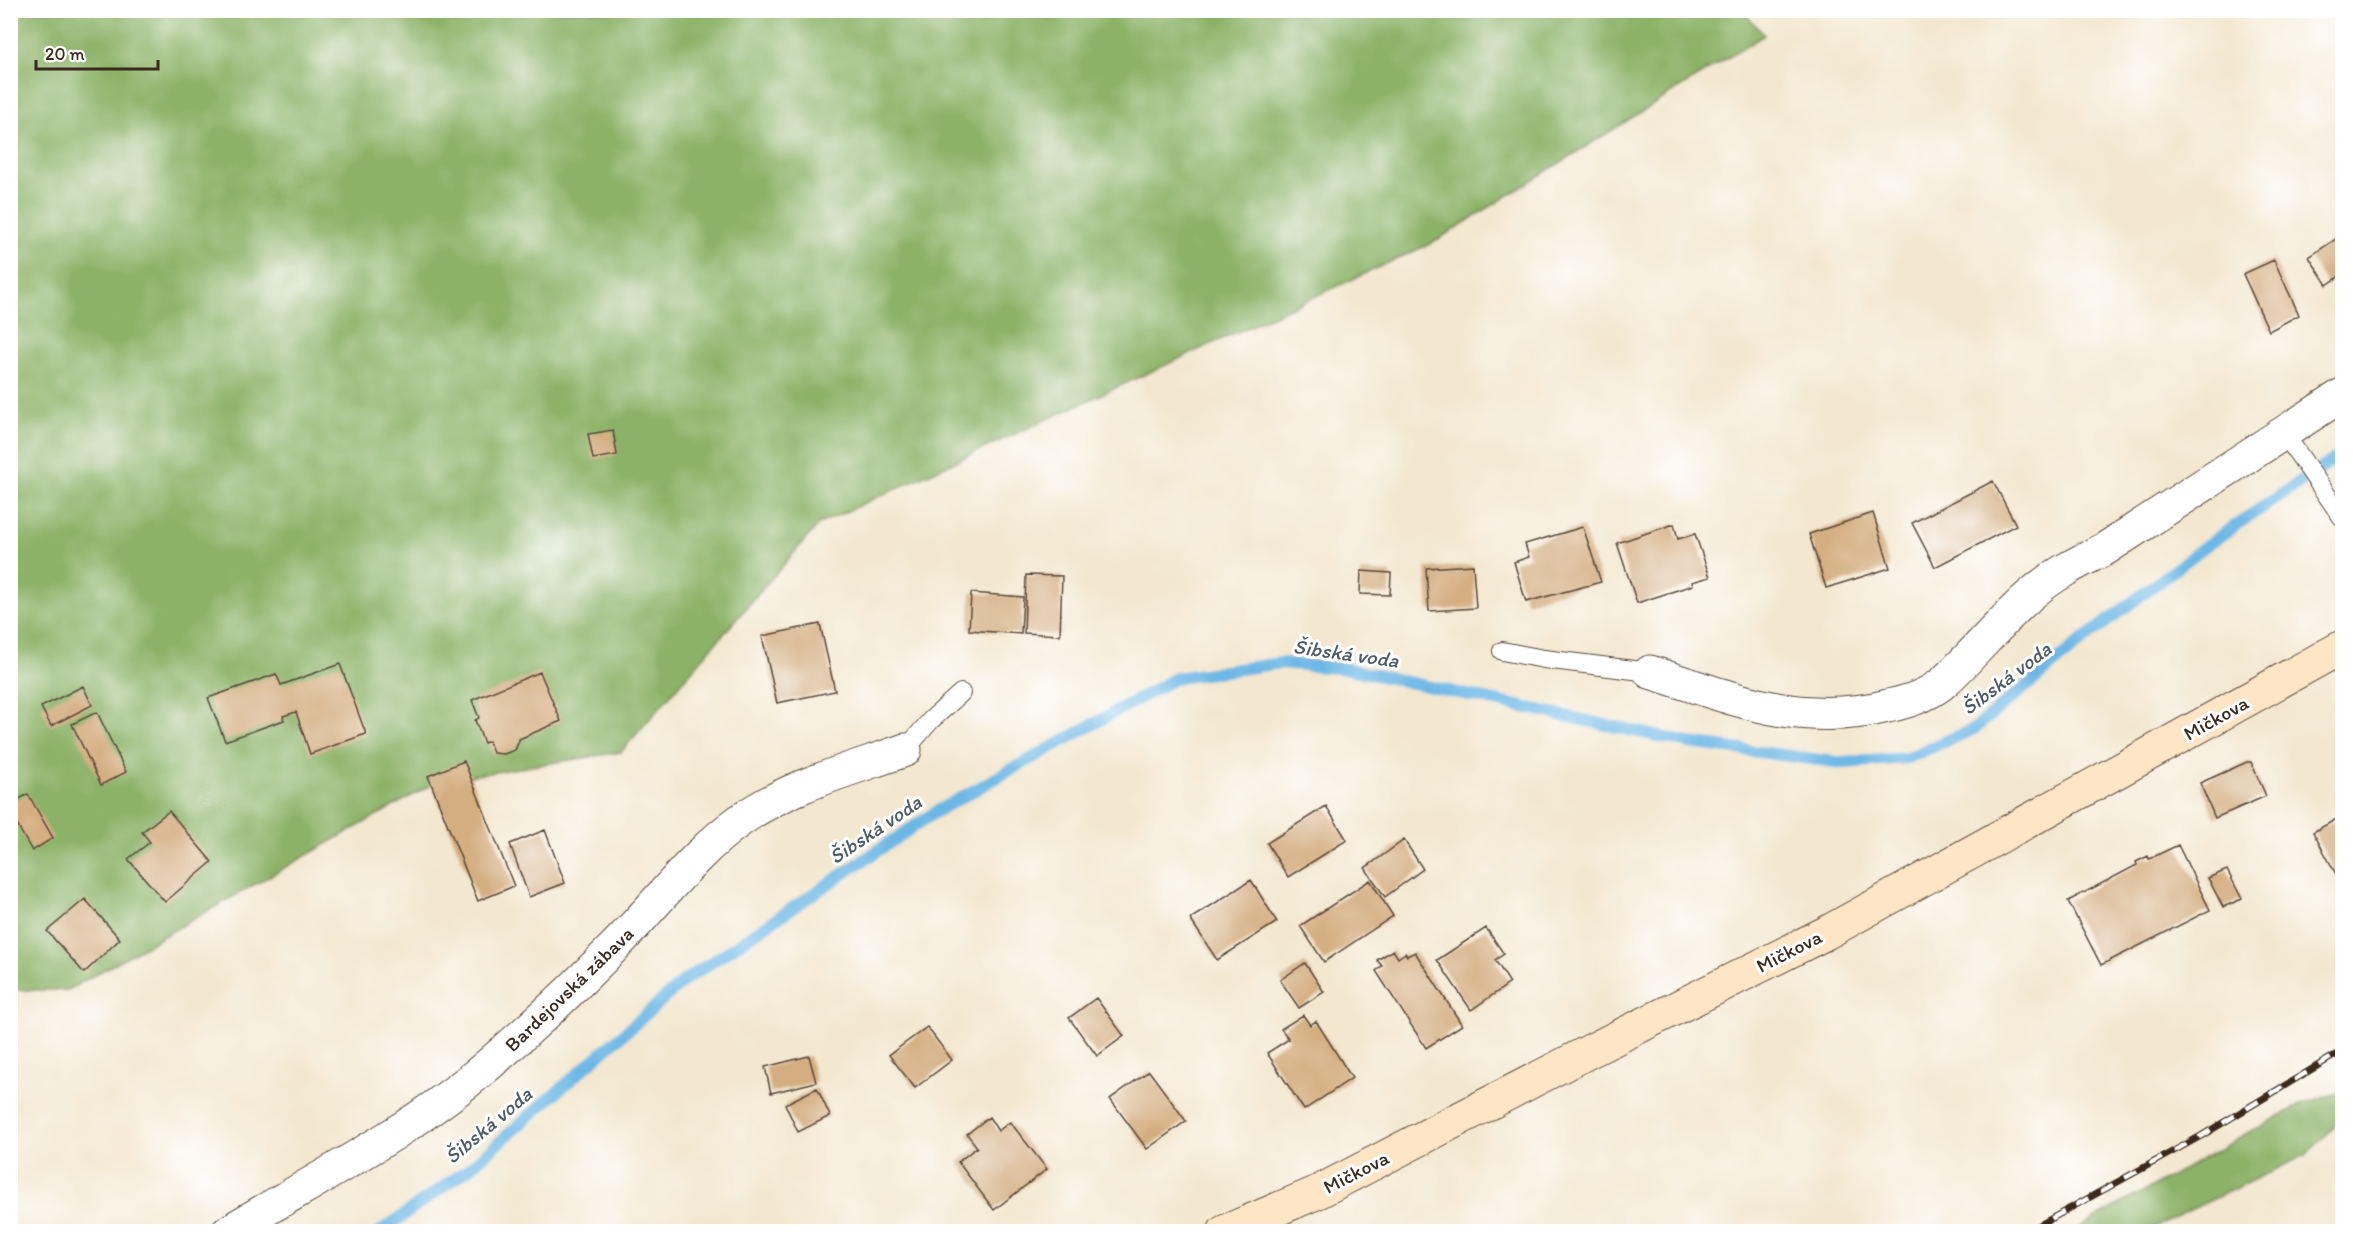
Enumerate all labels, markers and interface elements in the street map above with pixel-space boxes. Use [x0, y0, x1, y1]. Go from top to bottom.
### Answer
scale bar [36, 33, 158, 71]
text: 20 m [45, 43, 85, 65]
water label: Šibská voda [1292, 633, 1401, 673]
water label: Šibská voda [1956, 636, 2056, 720]
street label: Mičkova [2179, 690, 2253, 746]
water label: Šibská voda [824, 789, 926, 869]
street label: Bardejovská zábava [500, 921, 638, 1057]
street label: Mičkova [1752, 924, 1826, 978]
water label: Šibská voda [439, 1081, 537, 1169]
street label: Mičkova [1319, 1145, 1393, 1199]

